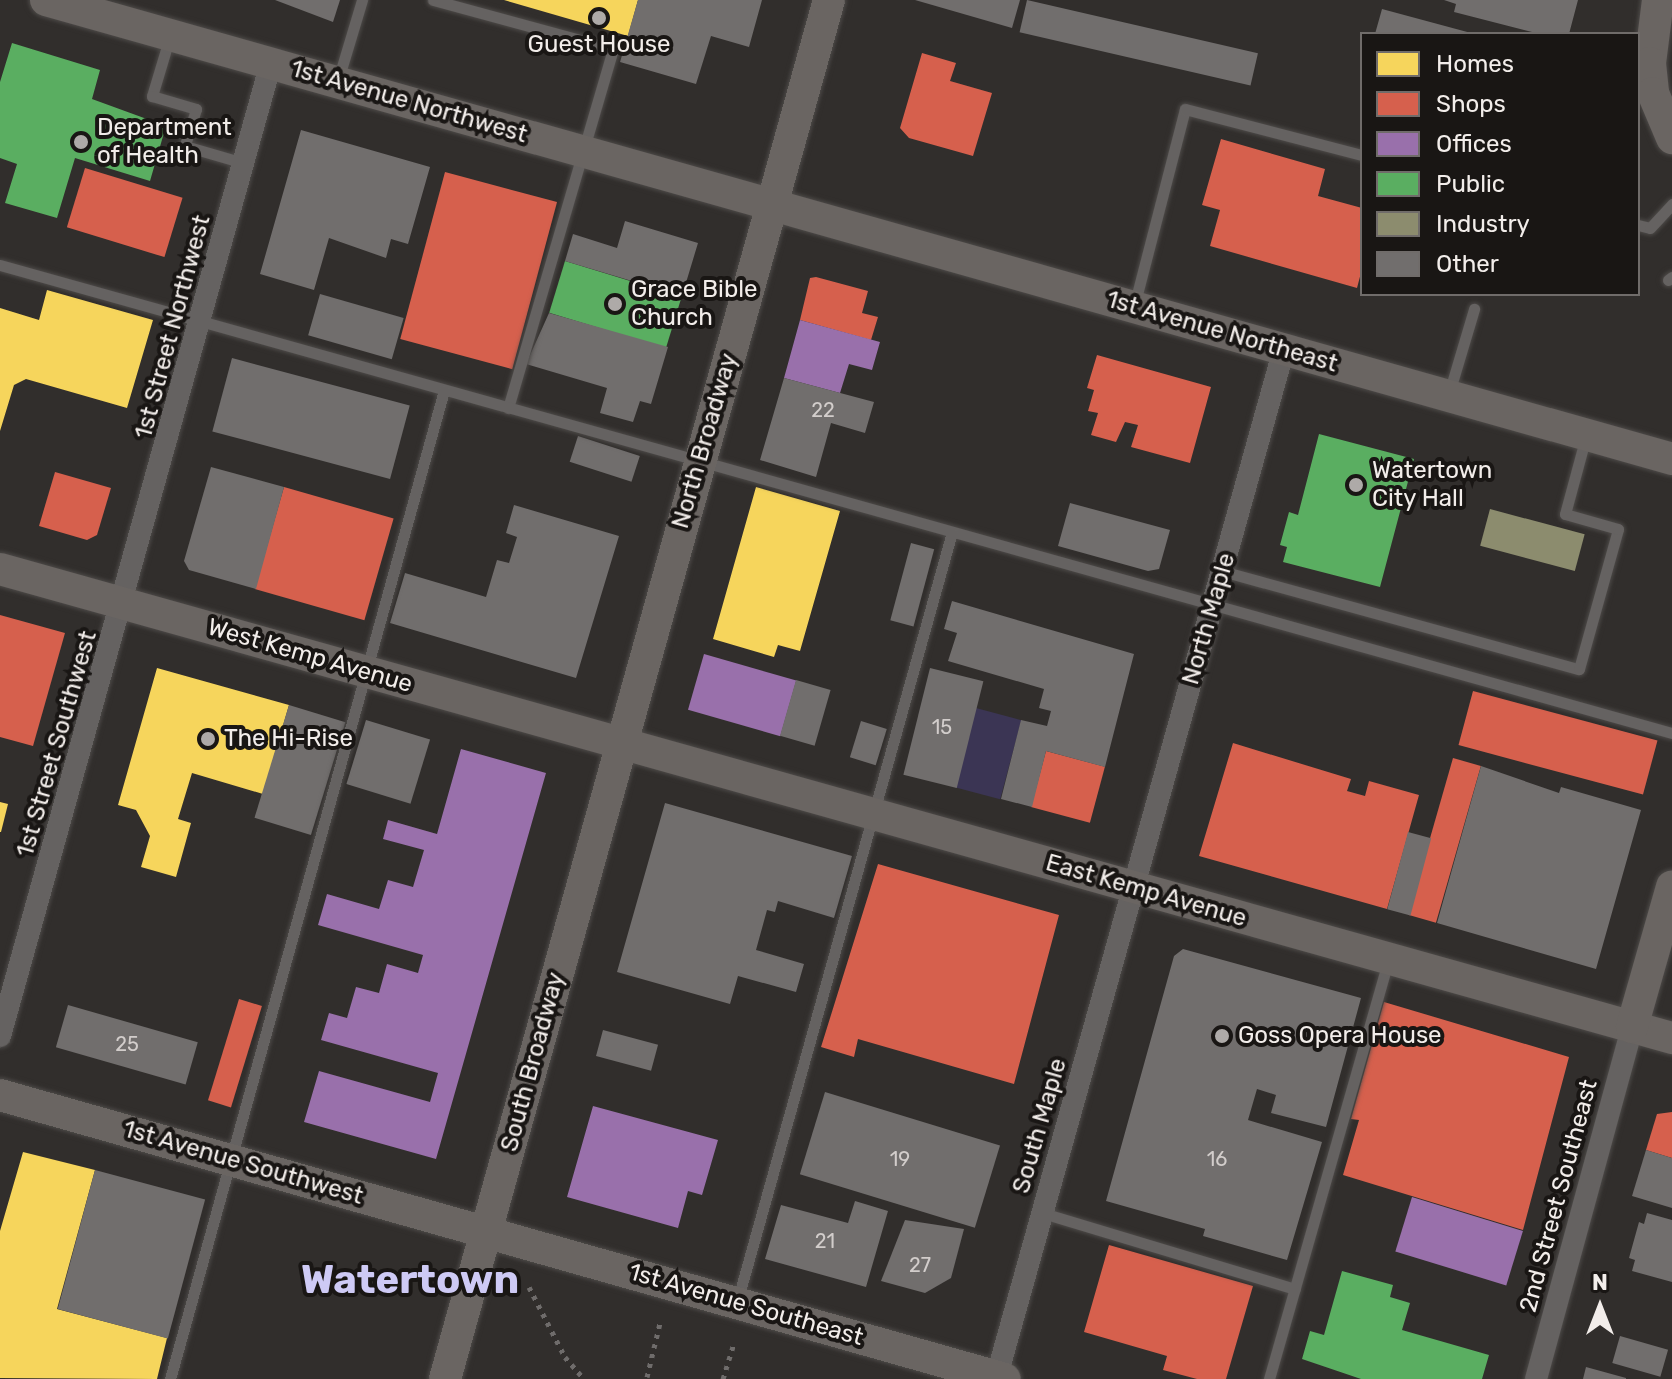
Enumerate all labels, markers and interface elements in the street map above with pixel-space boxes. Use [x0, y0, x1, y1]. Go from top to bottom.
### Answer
marker: Guest House [590, 9, 608, 27]
place label: Guest House [528, 31, 670, 59]
legend [1360, 32, 1640, 296]
text: Homes [1436, 50, 1514, 78]
street label: 1st Avenue Northwest [287, 54, 531, 150]
text: Shops [1436, 90, 1506, 118]
place label: Department of Health [97, 114, 232, 170]
text: Offices [1436, 130, 1512, 158]
marker: Department of Health [72, 133, 90, 151]
text: Public [1436, 170, 1505, 198]
text: Industry [1436, 210, 1530, 238]
street label: 1st Street Northwest [129, 212, 217, 442]
text: Other [1436, 250, 1499, 278]
place label: Grace Bible Church [631, 276, 757, 332]
street label: 1st Avenue Northeast [1103, 285, 1341, 379]
marker: Grace Bible Church [606, 295, 624, 313]
street label: North Broadway [666, 350, 744, 532]
house number: 22 [811, 398, 835, 422]
place label: Watertown City Hall [1372, 457, 1492, 513]
marker: Watertown City Hall [1347, 476, 1365, 494]
street label: North Maple [1177, 550, 1241, 688]
street label: West Kemp Avenue [204, 613, 416, 699]
street label: 1st Street Southwest [11, 628, 103, 860]
house number: 15 [932, 715, 952, 739]
place label: The Hi-Rise [224, 725, 353, 753]
marker: The Hi-Rise [199, 730, 217, 748]
street label: East Kemp Avenue [1042, 848, 1250, 934]
street label: South Broadway [495, 969, 571, 1155]
place label: Goss Opera House [1238, 1022, 1442, 1050]
marker: Goss Opera House [1213, 1027, 1231, 1045]
house number: 25 [115, 1032, 139, 1056]
street label: South Maple [1007, 1055, 1073, 1197]
street label: 2nd Street Southeast [1514, 1077, 1604, 1315]
street label: 1st Avenue Southwest [120, 1115, 366, 1211]
house number: 19 [890, 1147, 910, 1171]
house number: 16 [1207, 1147, 1227, 1171]
house number: 21 [815, 1229, 835, 1253]
house number: 27 [909, 1253, 931, 1277]
district label: Watertown [301, 1256, 519, 1304]
street label: 1st Avenue Southeast [625, 1258, 867, 1352]
north arrow [1560, 1267, 1640, 1347]
text: N [1592, 1269, 1608, 1296]

